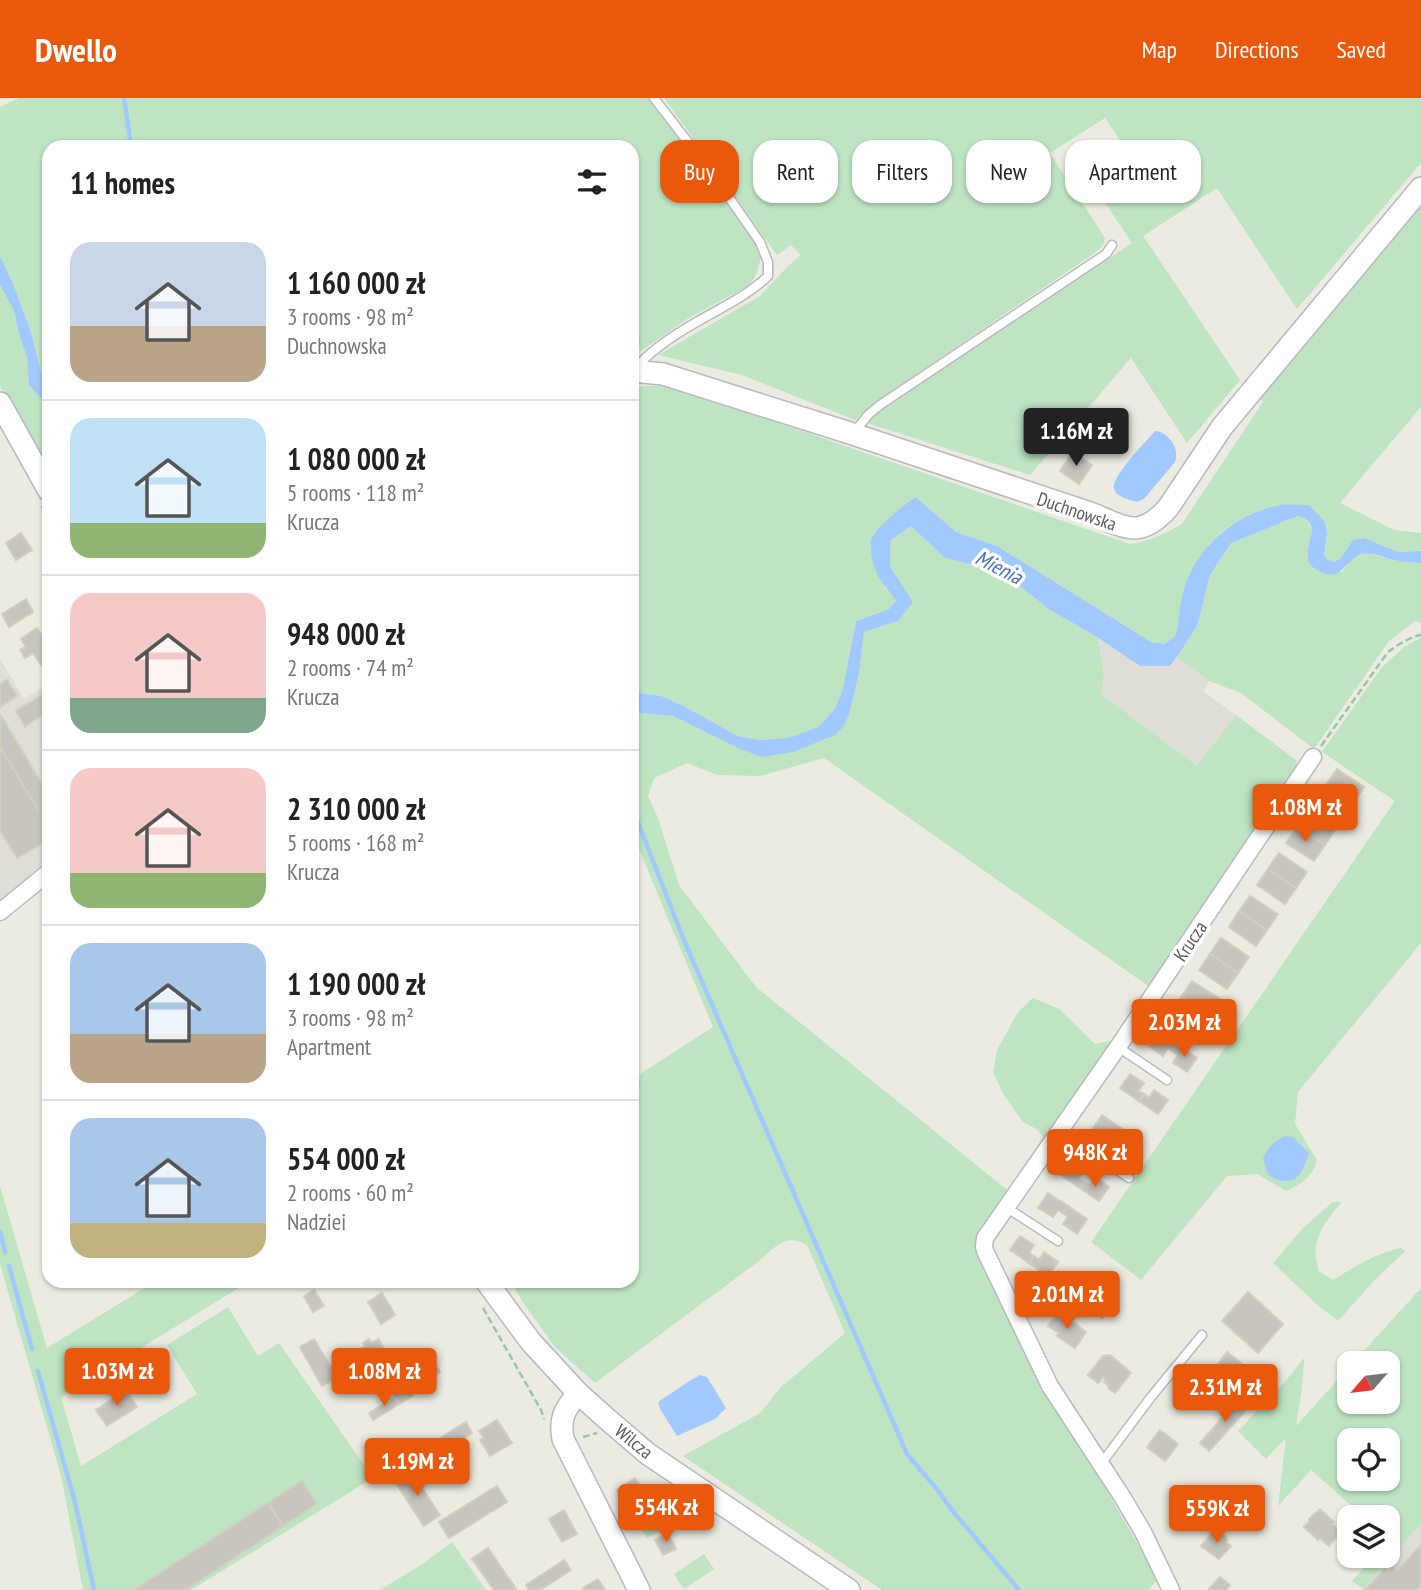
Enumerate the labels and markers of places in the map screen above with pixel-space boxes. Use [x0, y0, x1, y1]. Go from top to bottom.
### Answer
pin: 1.16M zł [1004, 408, 1148, 468]
pin: 1.08M zł [1233, 784, 1377, 844]
pin: 2.03M zł [1112, 1000, 1256, 1059]
pin: 948K zł [1030, 1130, 1160, 1189]
pin: 2.01M zł [995, 1272, 1139, 1331]
pin: 1.03M zł [45, 1348, 189, 1408]
pin: 1.08M zł [312, 1348, 456, 1408]
pin: 2.31M zł [1153, 1364, 1297, 1424]
pin: 1.19M zł [345, 1438, 489, 1498]
pin: 554K zł [601, 1484, 731, 1544]
pin: 559K zł [1152, 1486, 1282, 1545]

